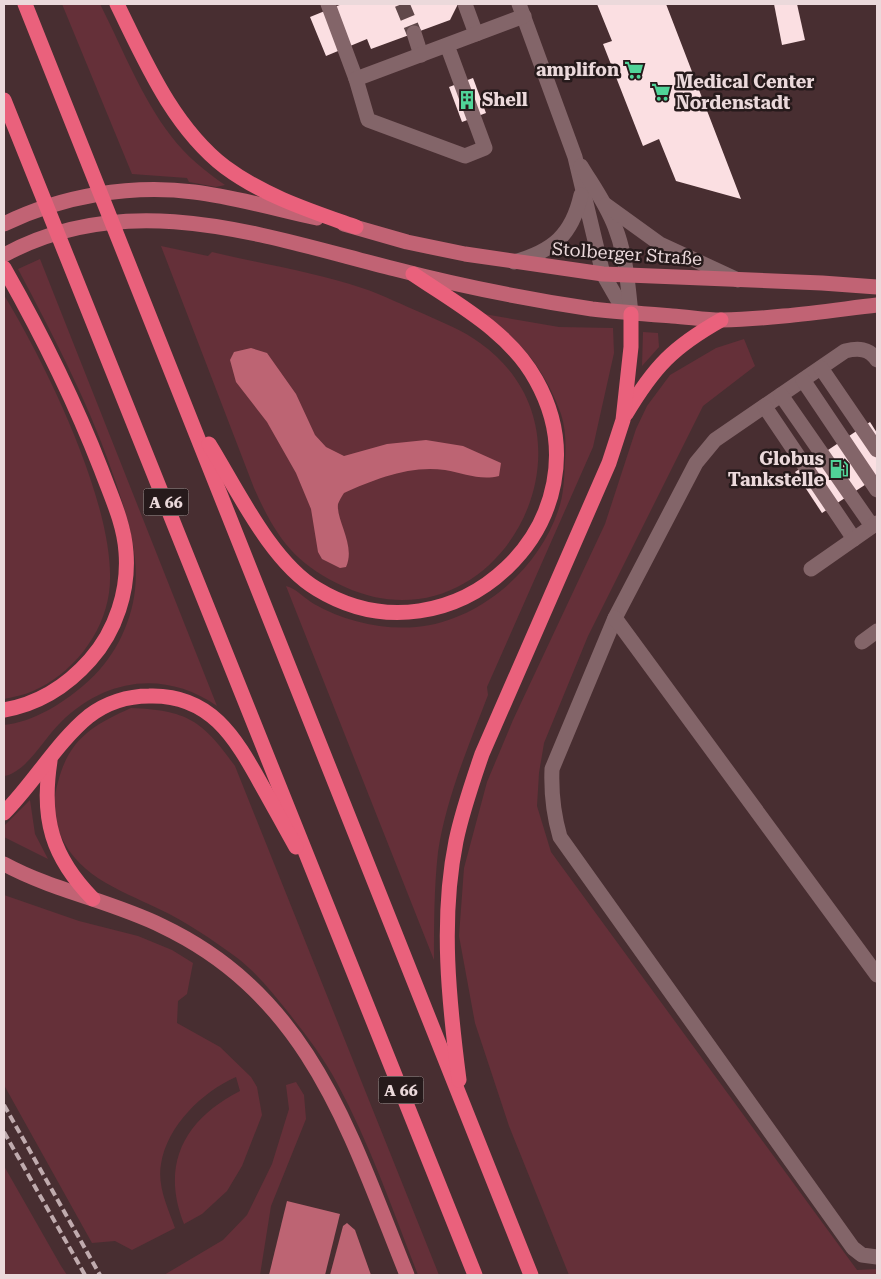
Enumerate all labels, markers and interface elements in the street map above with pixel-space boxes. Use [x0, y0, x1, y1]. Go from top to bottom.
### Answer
place label: amplifon [536, 59, 619, 80]
supermarket icon: amplifon [623, 59, 645, 81]
place label: Medical Center Nordenstadt [676, 71, 815, 113]
supermarket icon: Medical Center Nordenstadt [650, 81, 672, 103]
building icon: Shell [456, 89, 478, 111]
place label: Shell [482, 89, 528, 110]
street label: Stolberger Straße [551, 238, 703, 269]
place label: Globus Tankstelle [728, 448, 824, 490]
fuel station icon: Globus Tankstelle [828, 458, 850, 480]
road number: A 66 [144, 488, 188, 516]
road number: A 66 [378, 1076, 424, 1104]

